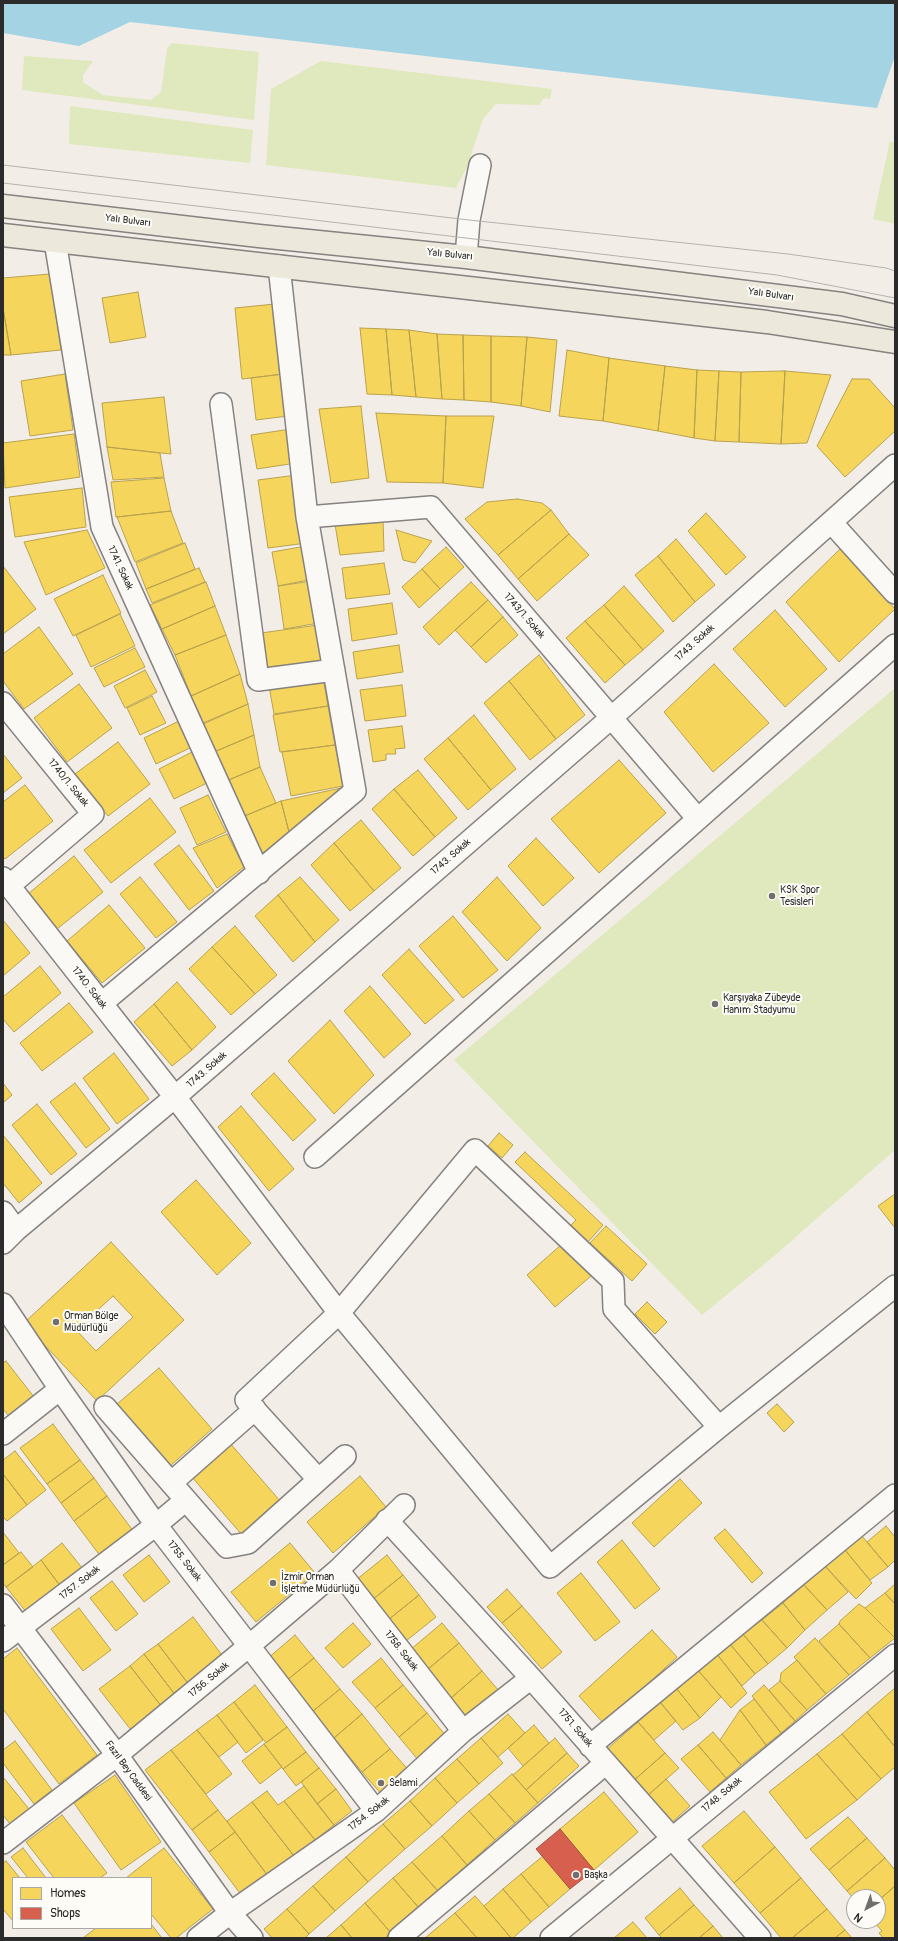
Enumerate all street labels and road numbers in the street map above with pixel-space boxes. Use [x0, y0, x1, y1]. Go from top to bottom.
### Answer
street label: Yalı Bulvarı [105, 212, 151, 230]
street label: Yalı Bulvarı [427, 247, 473, 263]
street label: Yalı Bulvarı [747, 286, 795, 304]
street label: 1741. Sokak [105, 544, 135, 592]
street label: 1743/1. Sokak [501, 591, 547, 641]
street label: 1743. Sokak [673, 622, 717, 664]
street label: 1740/1. Sokak [45, 757, 91, 809]
street label: 1743. Sokak [429, 836, 473, 878]
street label: 1740. Sokak [69, 964, 109, 1012]
street label: 1743. Sokak [185, 1049, 229, 1091]
street label: 1755. Sokak [164, 1538, 204, 1584]
street label: 1757. Sokak [57, 1563, 103, 1603]
street label: 1758. Sokak [381, 1628, 421, 1674]
street label: 1756. Sokak [186, 1660, 232, 1700]
street label: 1751. Sokak [555, 1706, 595, 1750]
street label: Fazıl Bey Caddesi [102, 1739, 154, 1803]
street label: 1748. Sokak [700, 1775, 744, 1815]
street label: 1754. Sokak [346, 1794, 392, 1834]

